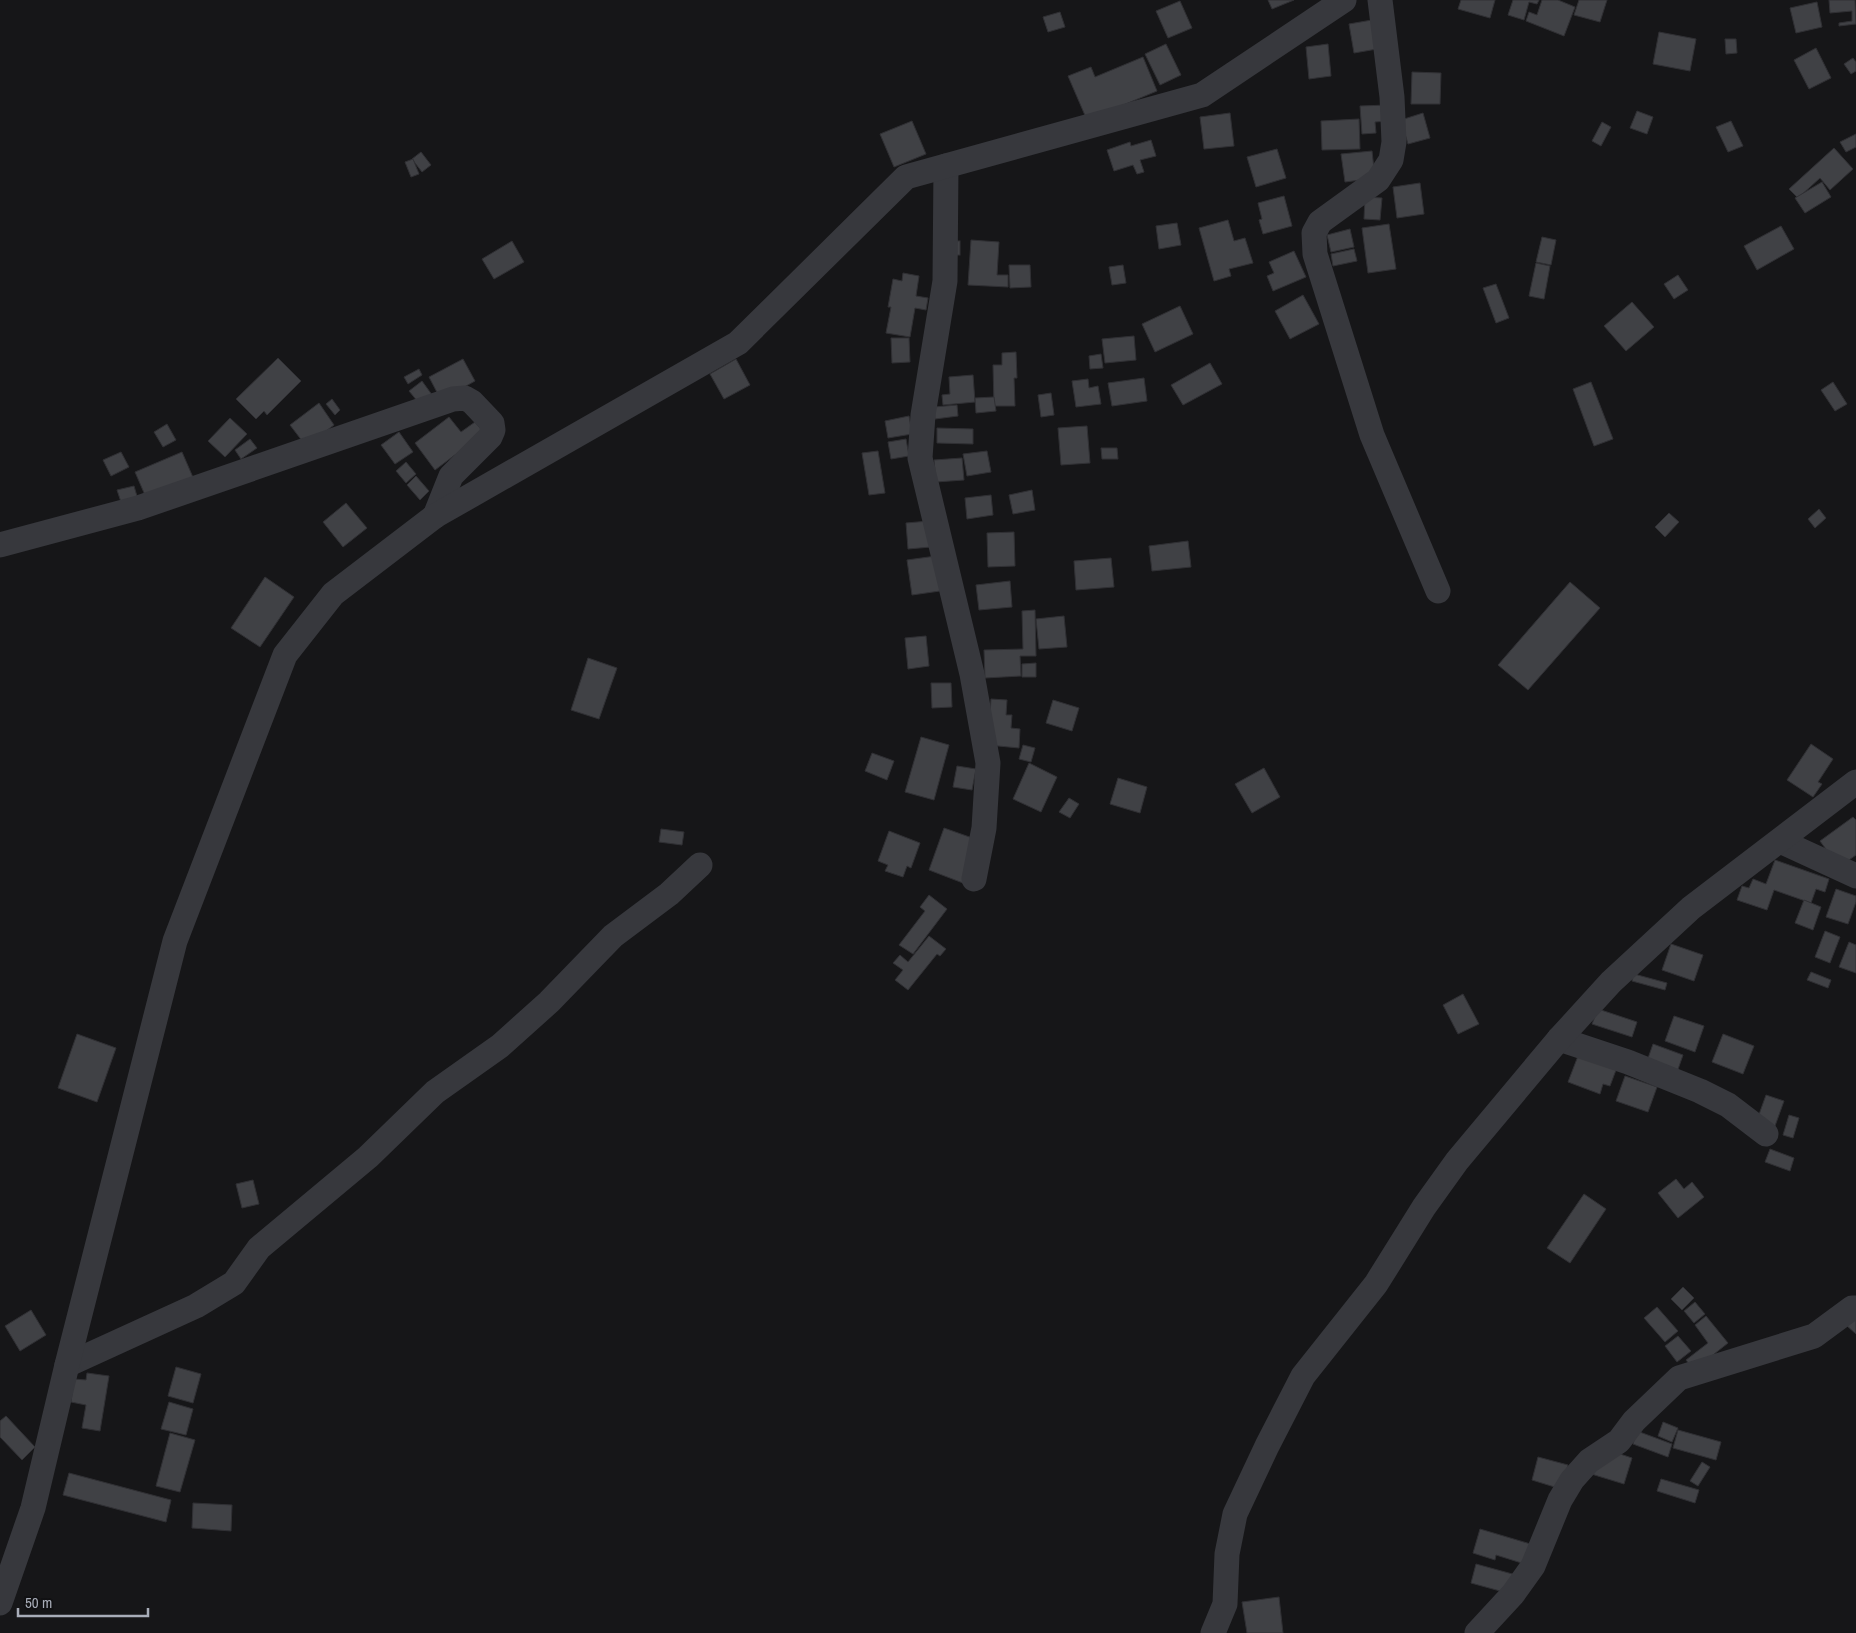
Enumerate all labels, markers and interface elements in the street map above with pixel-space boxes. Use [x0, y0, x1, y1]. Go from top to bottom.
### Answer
scale bar [18, 1586, 148, 1618]
text: 50 m [25, 1592, 52, 1613]

